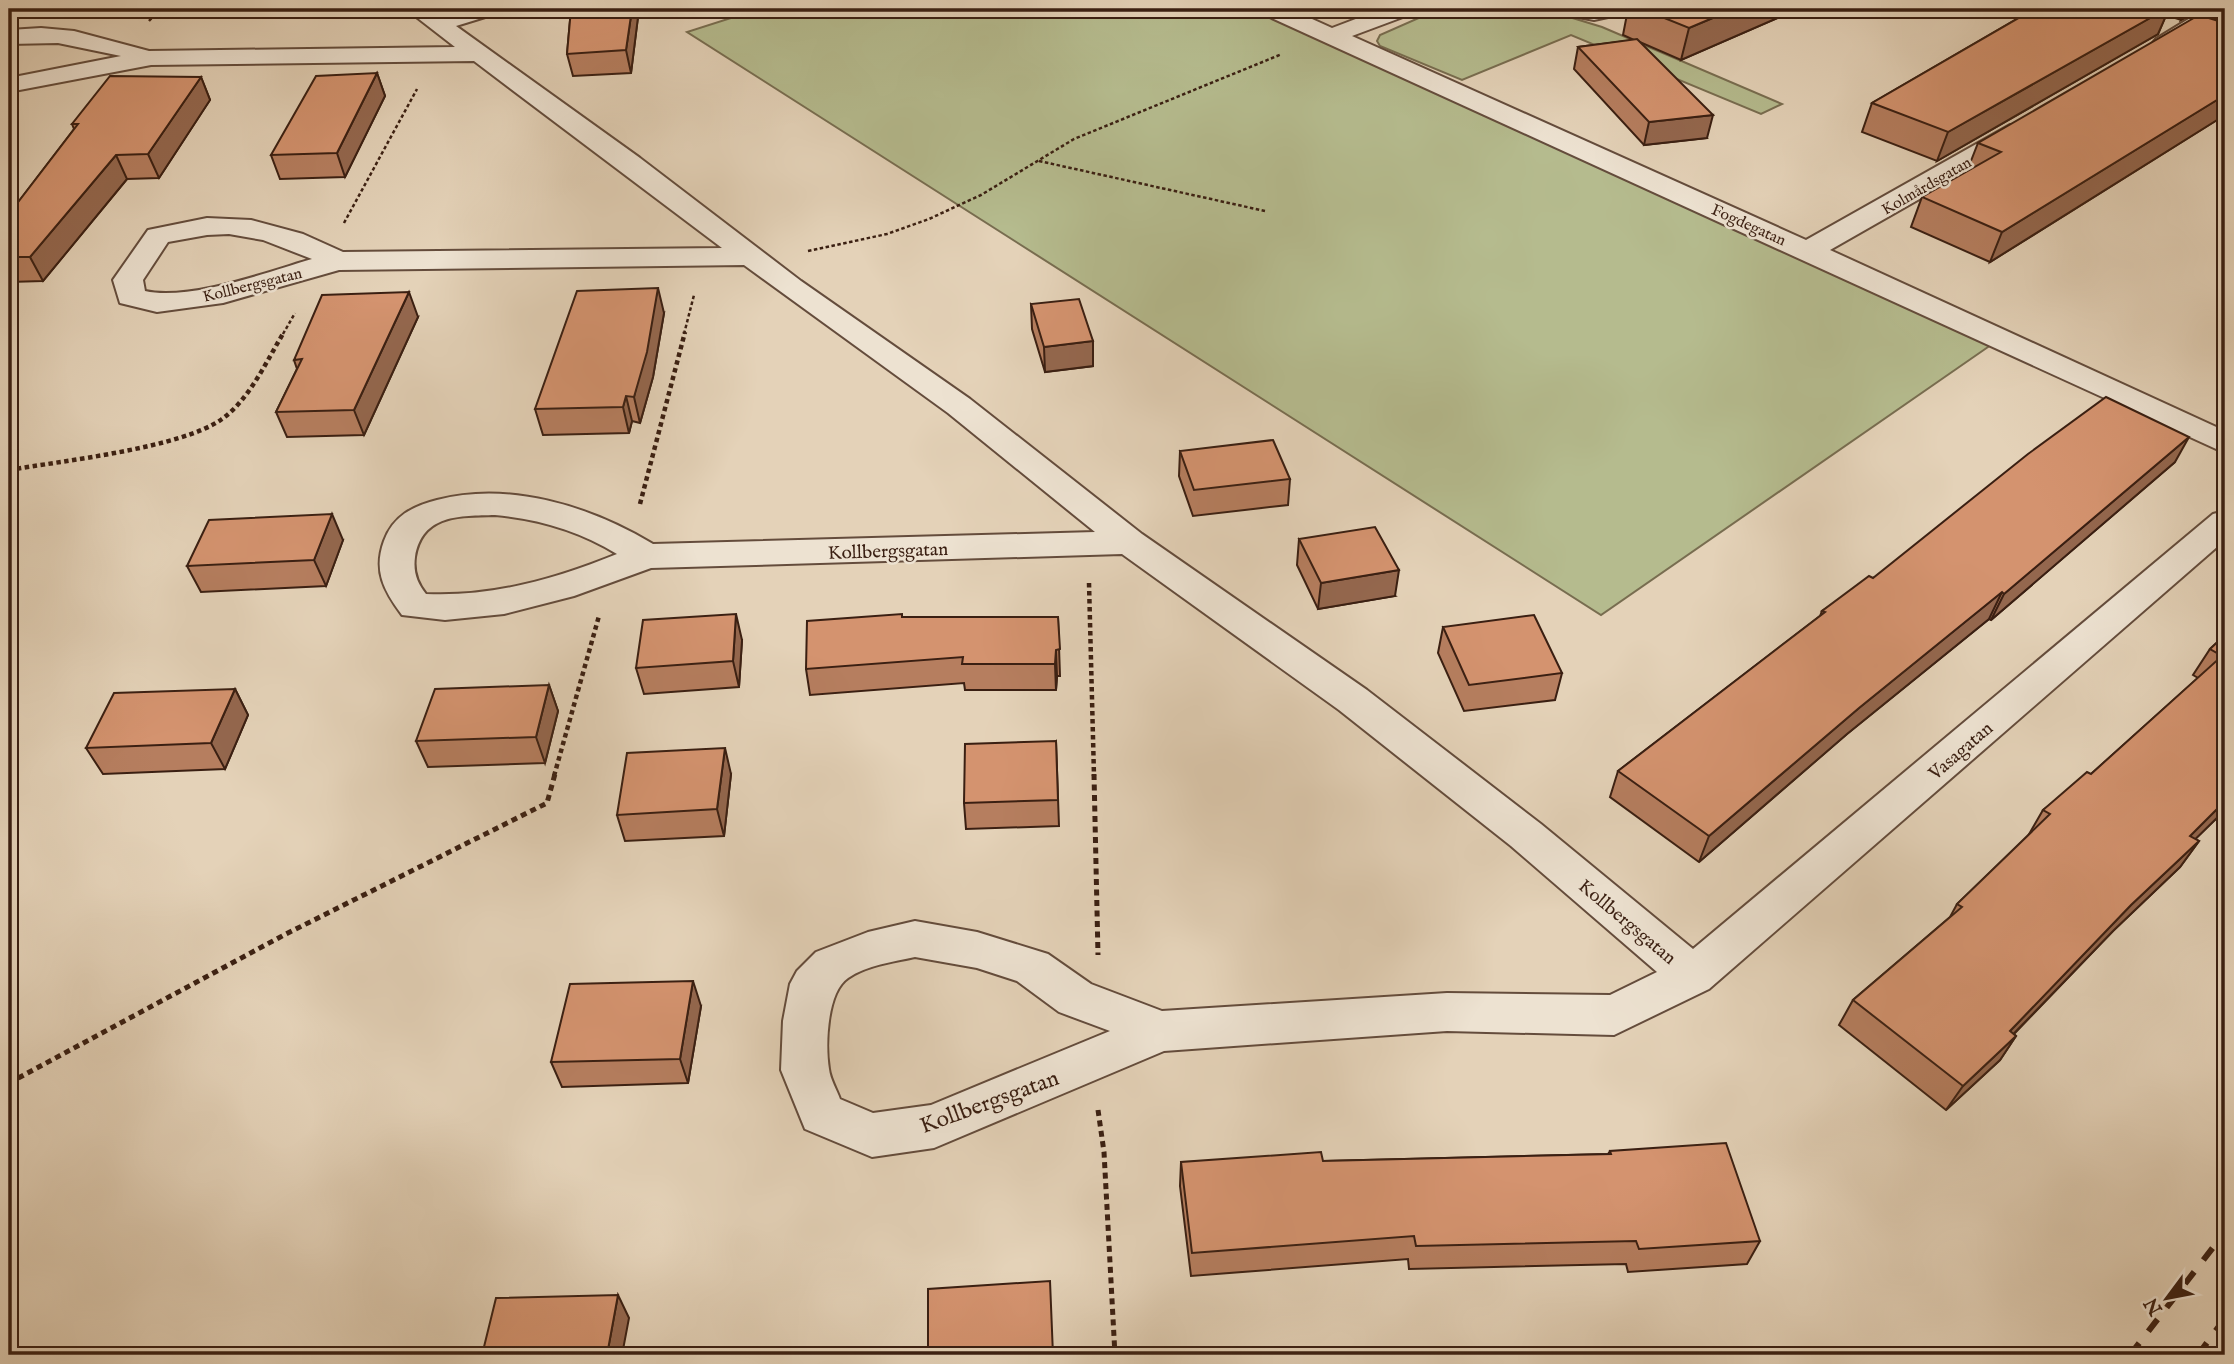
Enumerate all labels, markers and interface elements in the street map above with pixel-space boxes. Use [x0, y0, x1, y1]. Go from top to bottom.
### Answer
street label: Kolmårdsgatan [1879, 153, 1976, 220]
street label: Fogdegatan [1708, 200, 1789, 251]
street label: Kollbergsgatan [201, 264, 305, 308]
street label: Kollbergsgatan [827, 538, 949, 566]
street label: Vasagatan [1923, 717, 1999, 787]
street label: Kollbergsgatan [1573, 875, 1681, 970]
street label: Kollbergsgatan [916, 1064, 1063, 1141]
north arrow [2132, 1262, 2202, 1332]
text: N [2139, 1292, 2169, 1320]

